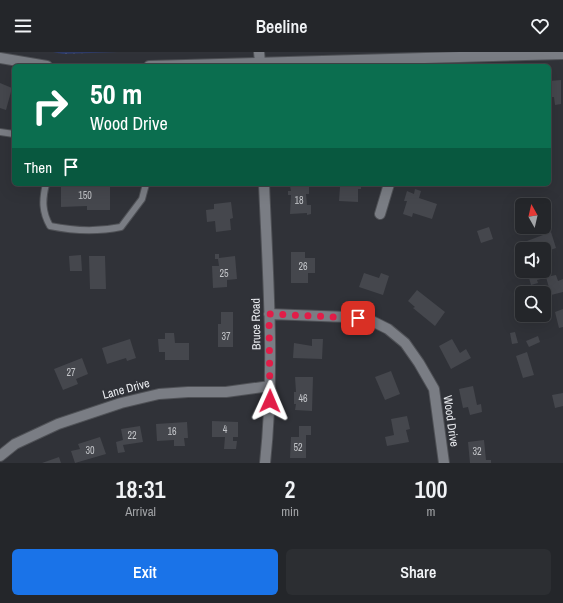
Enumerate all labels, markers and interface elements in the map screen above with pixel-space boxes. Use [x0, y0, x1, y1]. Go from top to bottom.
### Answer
text: Beeline [256, 14, 307, 39]
icon: menu [12, 15, 34, 37]
icon: heart [529, 15, 551, 37]
text: 50 m [90, 75, 142, 113]
icon: right [24, 80, 76, 132]
text: Wood Drive [90, 111, 168, 136]
icon: arrive [60, 156, 82, 178]
text: Then [24, 157, 52, 178]
house number: 150 [78, 189, 92, 202]
house number: 18 [294, 194, 304, 207]
north arrow [515, 198, 551, 234]
map controls [515, 198, 551, 322]
button: sound [515, 242, 551, 278]
house number: 26 [298, 260, 308, 273]
house number: 25 [219, 267, 229, 280]
button: search [515, 286, 551, 322]
street label: Bruce Road [248, 298, 264, 350]
pin [341, 301, 375, 335]
icon: arrive [347, 307, 369, 329]
house number: 37 [221, 330, 231, 343]
house number: 27 [66, 366, 76, 379]
street label: Lane Drive [101, 375, 151, 403]
position arrow [249, 380, 291, 422]
house number: 46 [298, 392, 308, 405]
street label: Wood Drive [439, 394, 463, 448]
house number: 4 [223, 423, 228, 436]
house number: 16 [167, 425, 177, 438]
house number: 22 [127, 429, 137, 442]
house number: 52 [293, 441, 303, 454]
house number: 30 [85, 444, 95, 457]
house number: 32 [472, 445, 482, 458]
text: 18:31 [116, 473, 166, 505]
text: 2 [285, 473, 296, 505]
text: 100 [415, 473, 447, 505]
text: Arrival [125, 503, 156, 520]
text: min [281, 503, 299, 520]
text: m [427, 503, 435, 520]
button: Exit [12, 549, 278, 595]
button: Share [286, 549, 551, 595]

